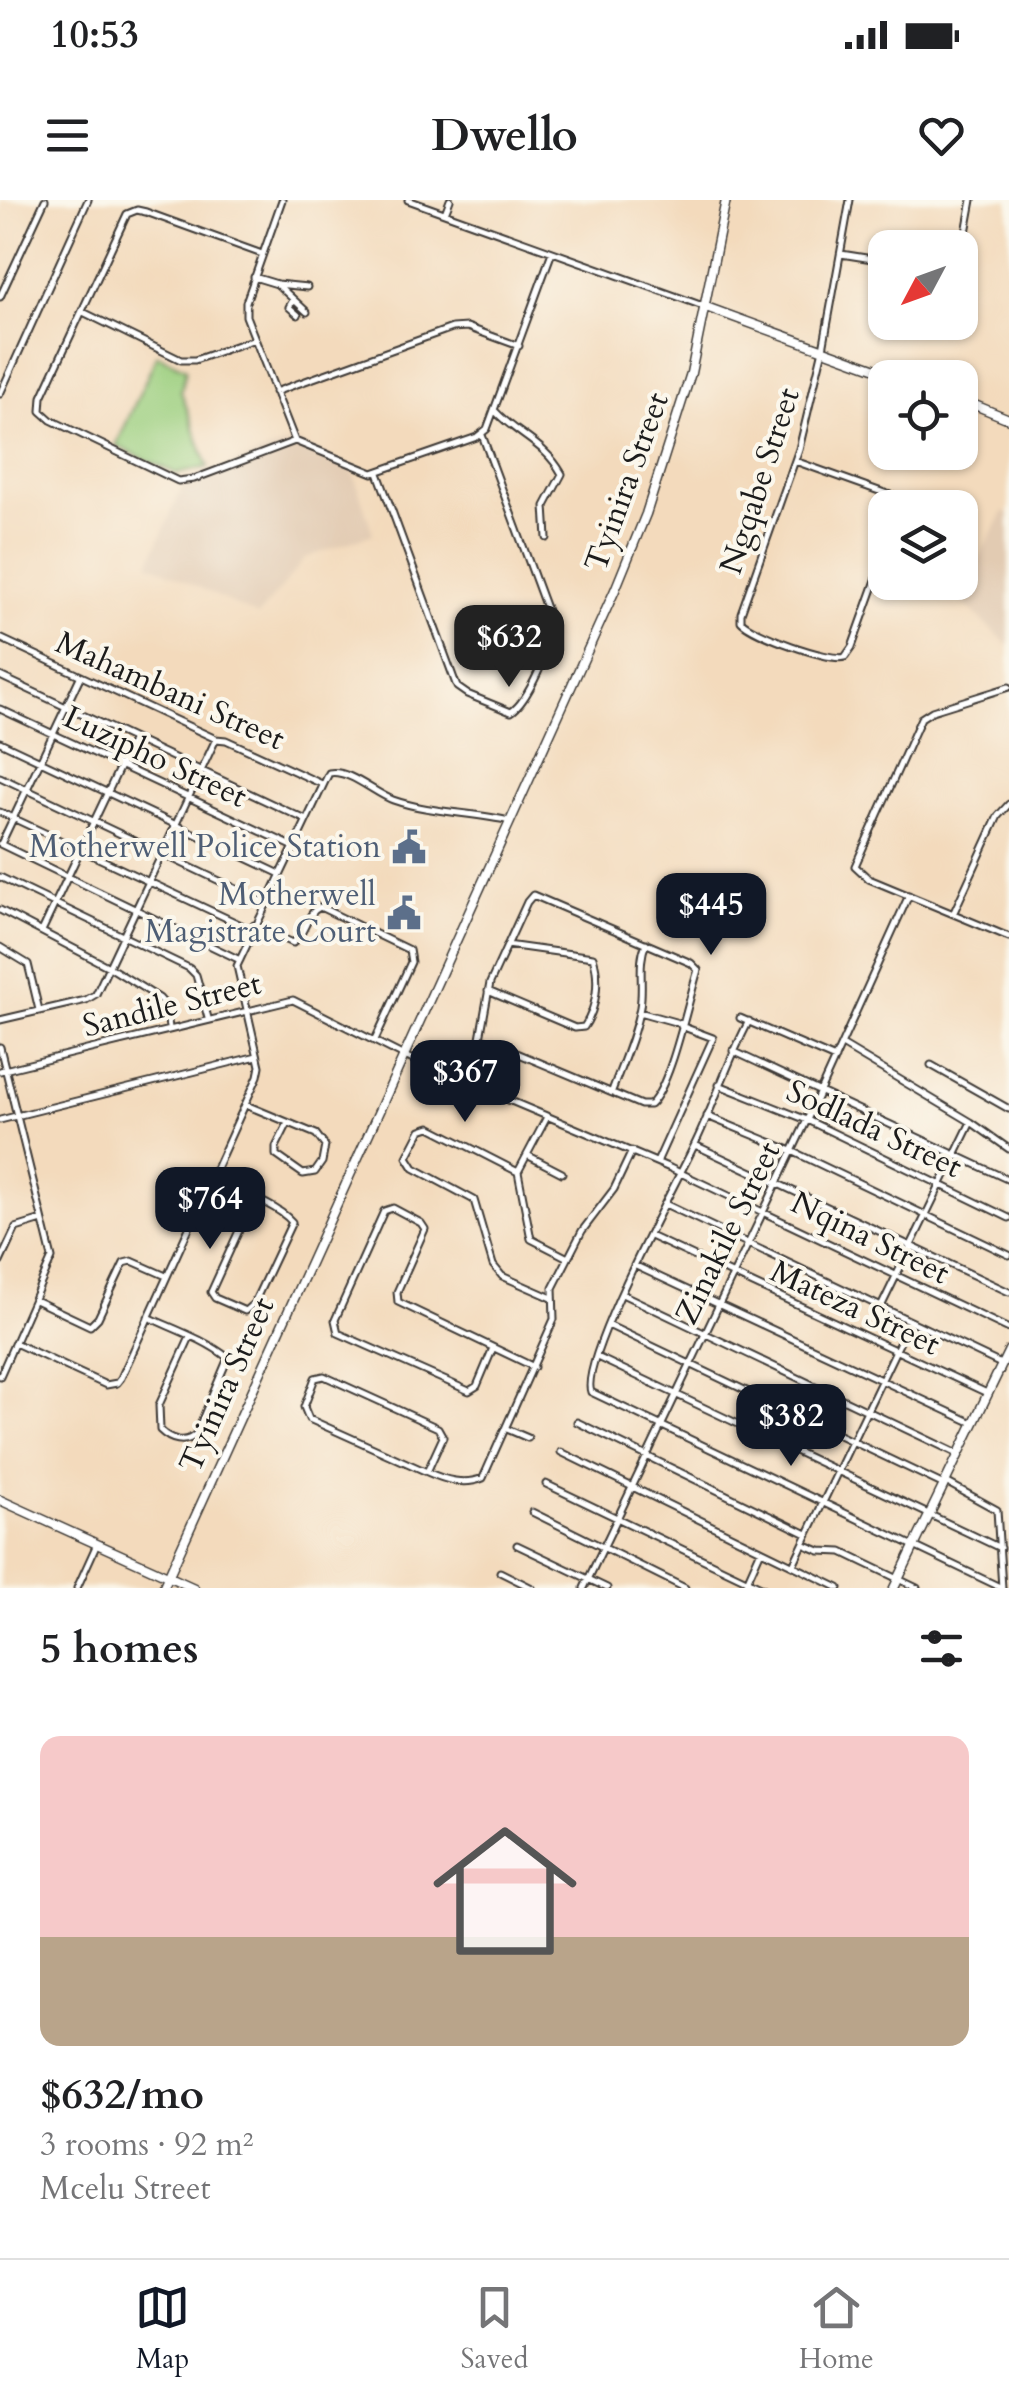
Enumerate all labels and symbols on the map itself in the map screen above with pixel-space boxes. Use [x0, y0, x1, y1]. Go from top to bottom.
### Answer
north arrow [868, 230, 978, 340]
street label: Ngqabe Street [709, 382, 811, 580]
street label: Tyinira Street [574, 386, 680, 578]
pin: $632 [450, 605, 568, 690]
street label: Mahambani Street [49, 621, 291, 761]
street label: Luzipho Street [56, 695, 254, 819]
place label: Motherwell Police Station [29, 825, 381, 869]
public building icon: Motherwell Police Station [390, 828, 428, 866]
place label: Motherwell Magistrate Court [144, 873, 376, 954]
pin: $445 [652, 873, 770, 958]
public building icon: Motherwell Magistrate Court [385, 894, 423, 932]
street label: Sandile Street [78, 962, 266, 1048]
pin: $367 [406, 1040, 524, 1125]
street label: Sodlada Street [779, 1069, 969, 1189]
street label: Zinakile Street [665, 1134, 791, 1332]
pin: $764 [151, 1167, 269, 1252]
street label: Nqina Street [784, 1181, 956, 1295]
street label: Mateza Street [763, 1250, 947, 1366]
street label: Tyinira Street [169, 1290, 285, 1480]
pin: $382 [732, 1384, 850, 1469]

